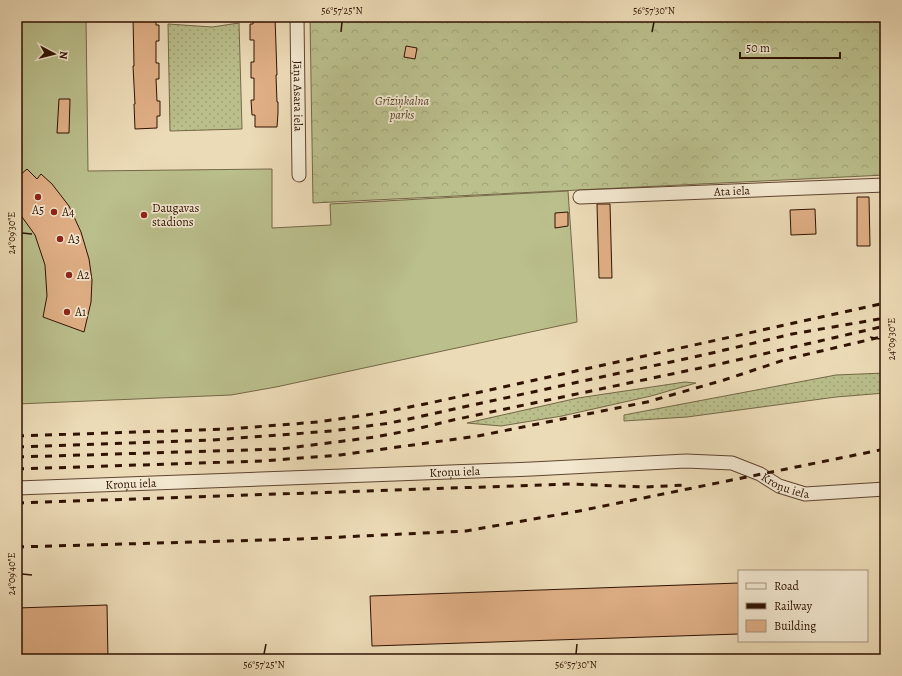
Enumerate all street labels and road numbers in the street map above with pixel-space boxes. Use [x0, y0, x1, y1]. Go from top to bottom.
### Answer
street label: Jāņa Asara iela [290, 60, 306, 132]
street label: Ata iela [712, 182, 751, 200]
street label: Kroņu iela [429, 463, 481, 481]
street label: Kroņu iela [758, 469, 810, 502]
street label: Kroņu iela [105, 475, 157, 493]

